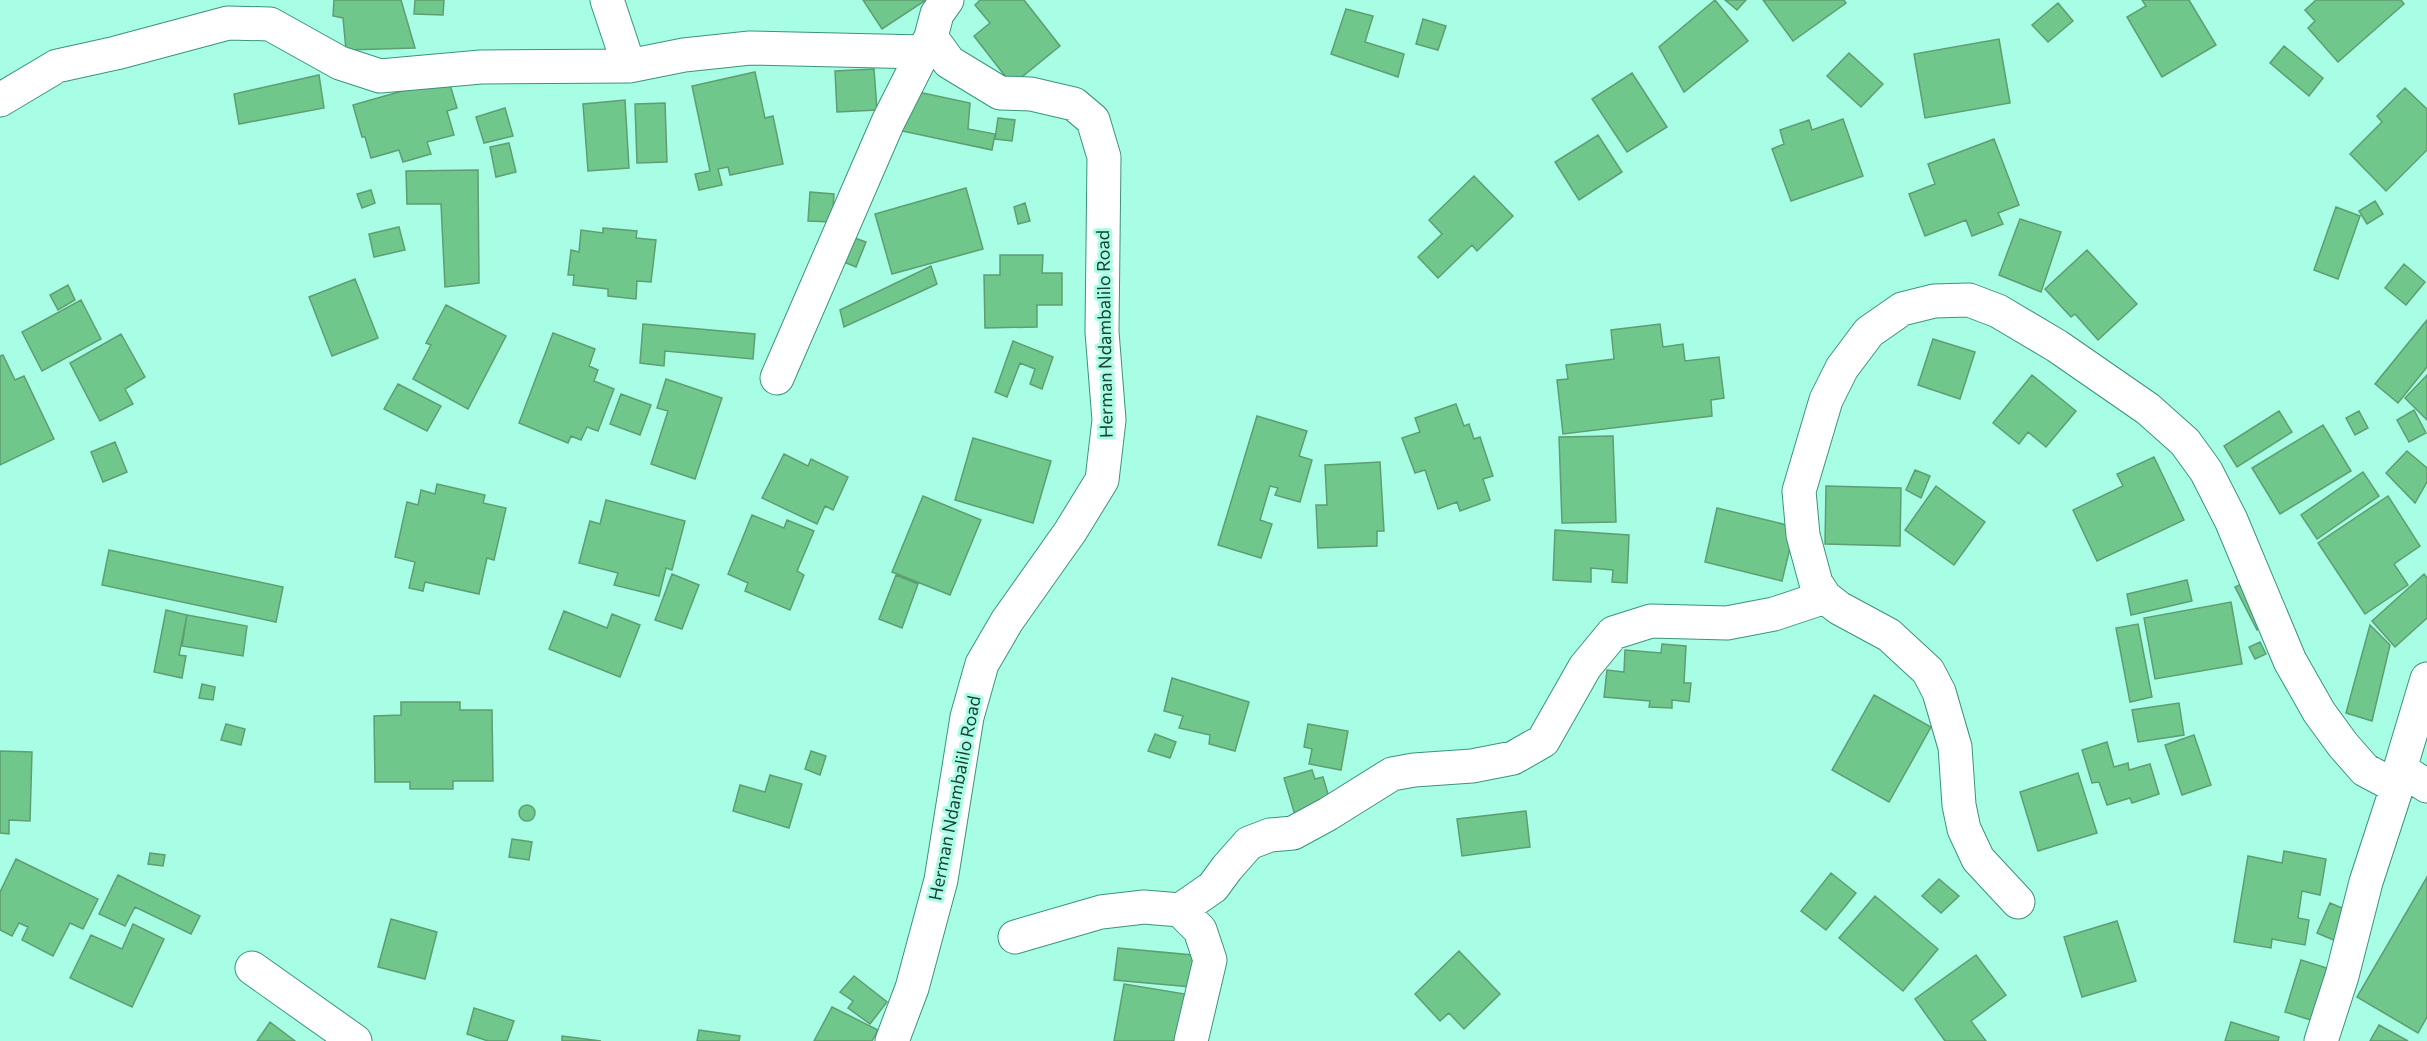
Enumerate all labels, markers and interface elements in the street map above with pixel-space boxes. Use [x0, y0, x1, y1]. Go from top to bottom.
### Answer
street label: Herman Ndambalilo Road [1091, 230, 1117, 438]
street label: Herman Ndambalilo Road [923, 694, 985, 902]

